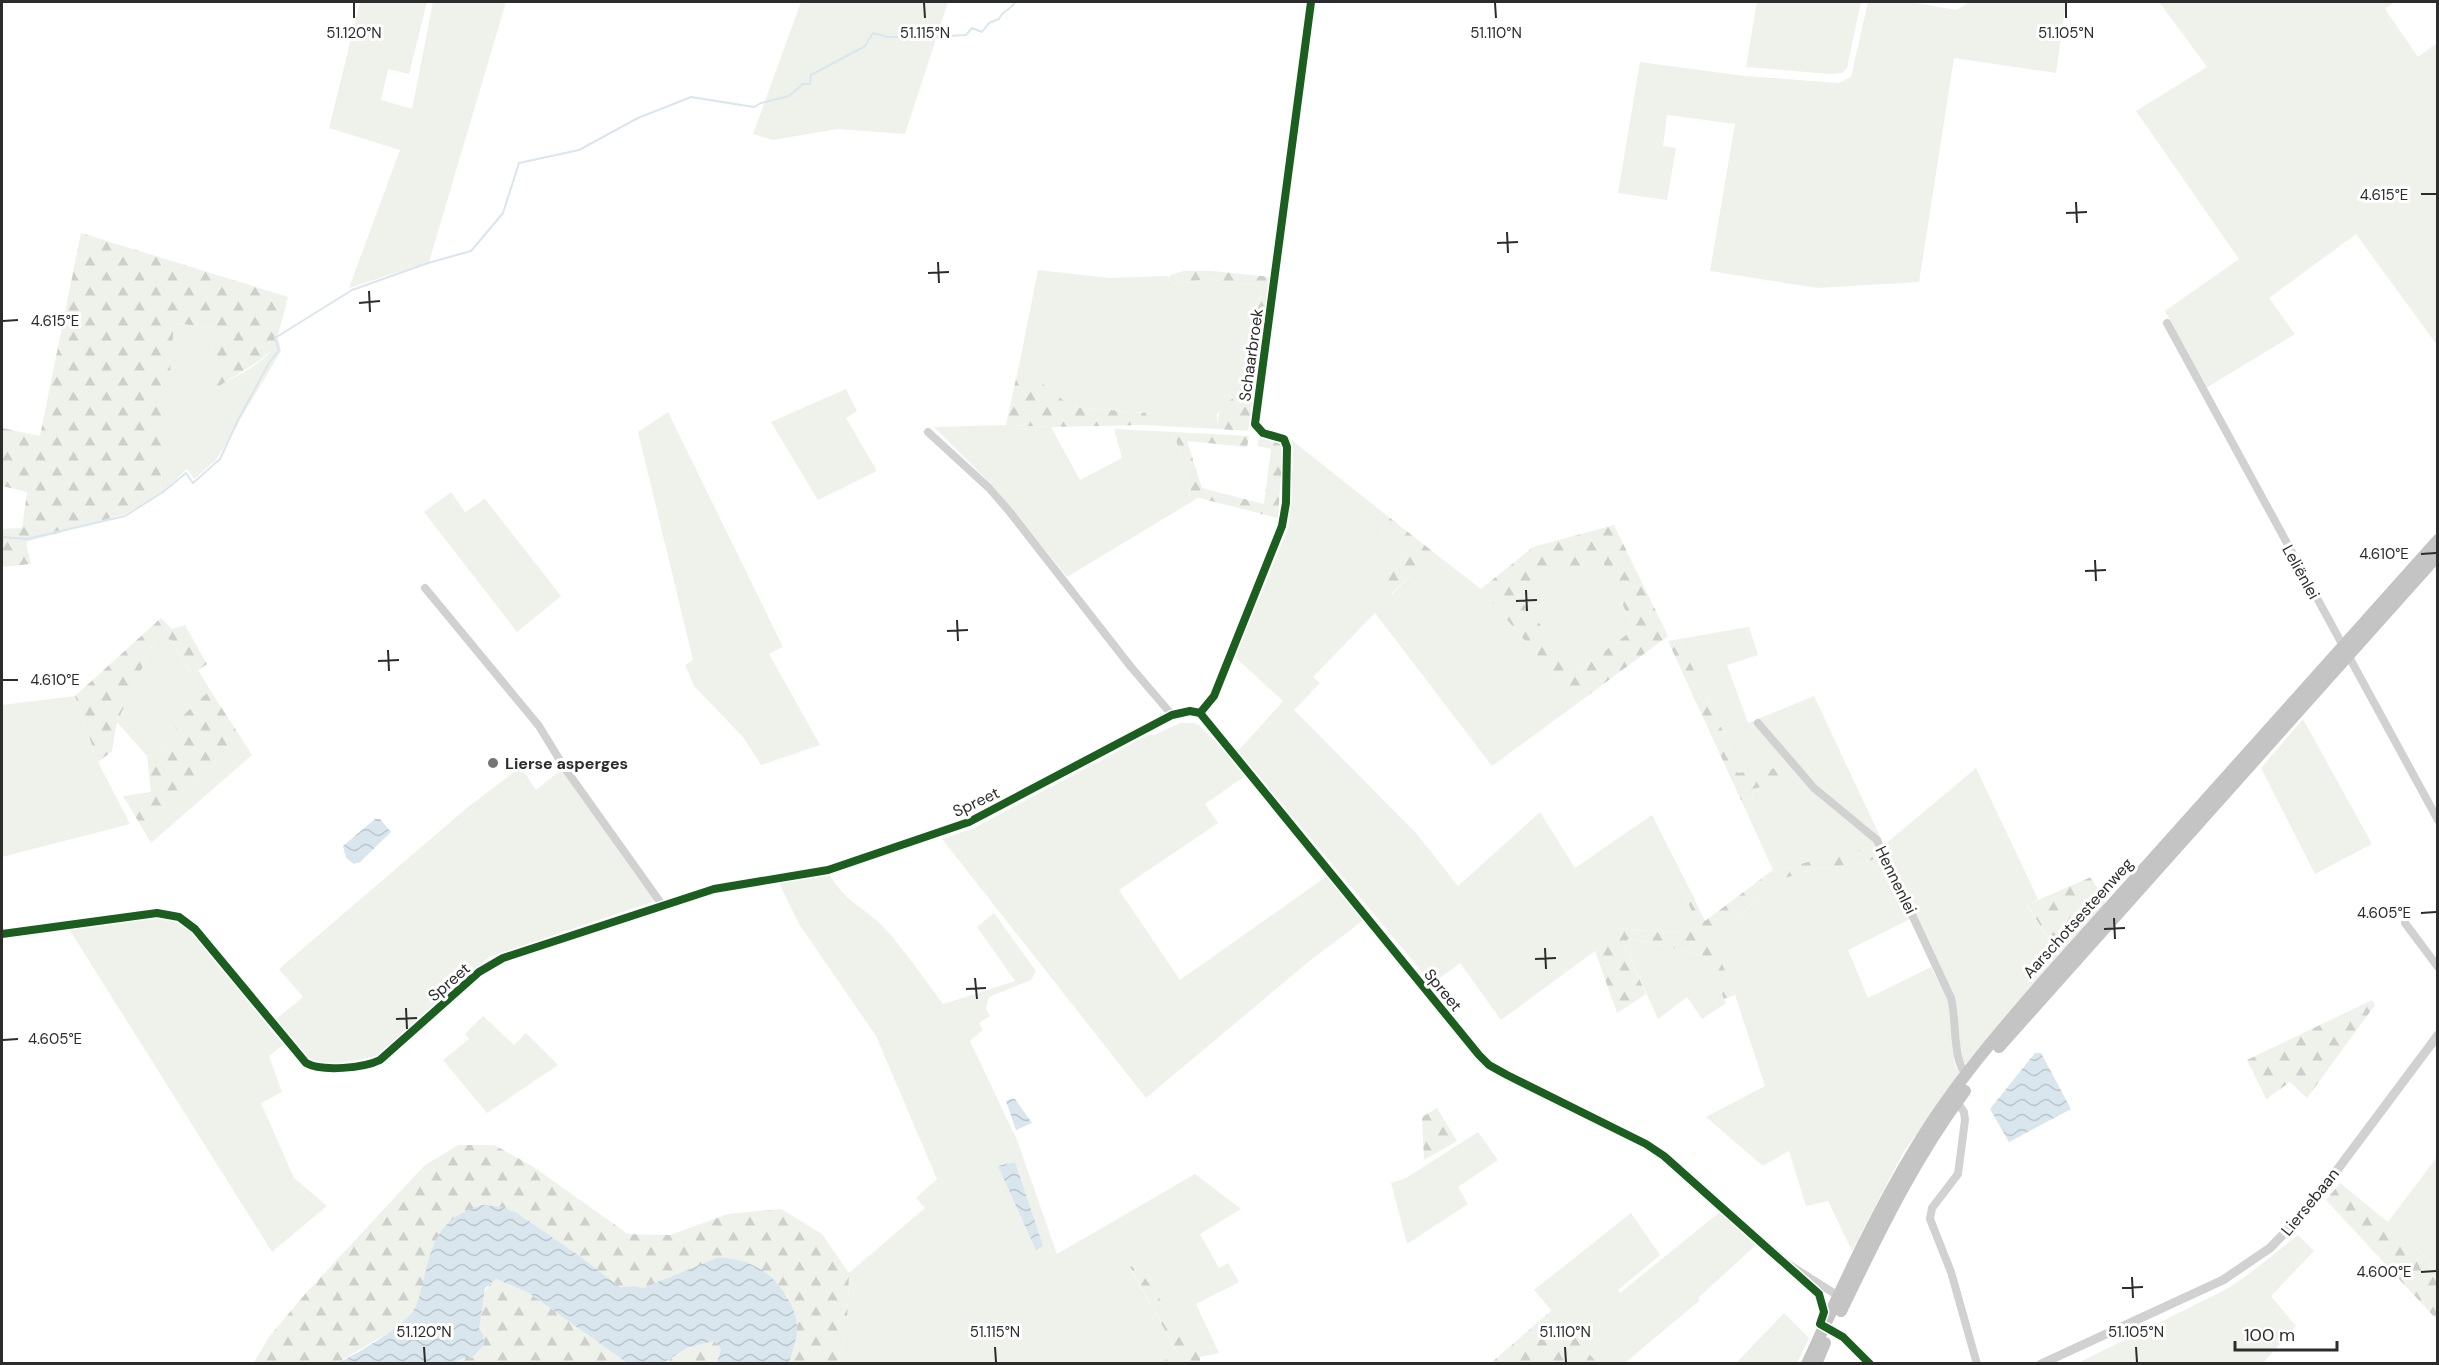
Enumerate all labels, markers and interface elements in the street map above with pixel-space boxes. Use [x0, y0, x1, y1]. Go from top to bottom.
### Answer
text: 51.120°N [326, 23, 382, 43]
text: 51.115°N [900, 23, 950, 43]
text: 51.110°N [1470, 23, 1522, 43]
text: 51.105°N [2038, 23, 2094, 43]
text: 4.615°E [2360, 185, 2408, 205]
street label: Schaarbroek [1234, 307, 1268, 403]
text: 4.615°E [31, 311, 79, 331]
street label: Leliënlei [2277, 541, 2325, 603]
text: 4.610°E [2359, 544, 2409, 564]
text: 4.610°E [30, 670, 80, 690]
place label: Lierse asperges [505, 753, 628, 774]
marker: Lierse asperges [486, 756, 500, 770]
street label: Spreet [949, 782, 1003, 822]
street label: Hennenlei [1871, 843, 1921, 917]
street label: Aarschotsesteenweg [2018, 853, 2138, 983]
text: 4.605°E [2357, 903, 2411, 923]
street label: Spreet [424, 958, 474, 1006]
street label: Spreet [1419, 964, 1467, 1016]
text: 4.605°E [28, 1029, 82, 1049]
street label: Liersebaan [2276, 1164, 2344, 1240]
text: 4.600°E [2356, 1262, 2412, 1282]
scale bar [2235, 1314, 2337, 1352]
text: 51.120°N [396, 1322, 452, 1342]
text: 51.115°N [970, 1322, 1020, 1342]
text: 51.110°N [1539, 1322, 1591, 1342]
text: 51.105°N [2108, 1322, 2164, 1342]
text: 100 m [2244, 1323, 2295, 1347]

